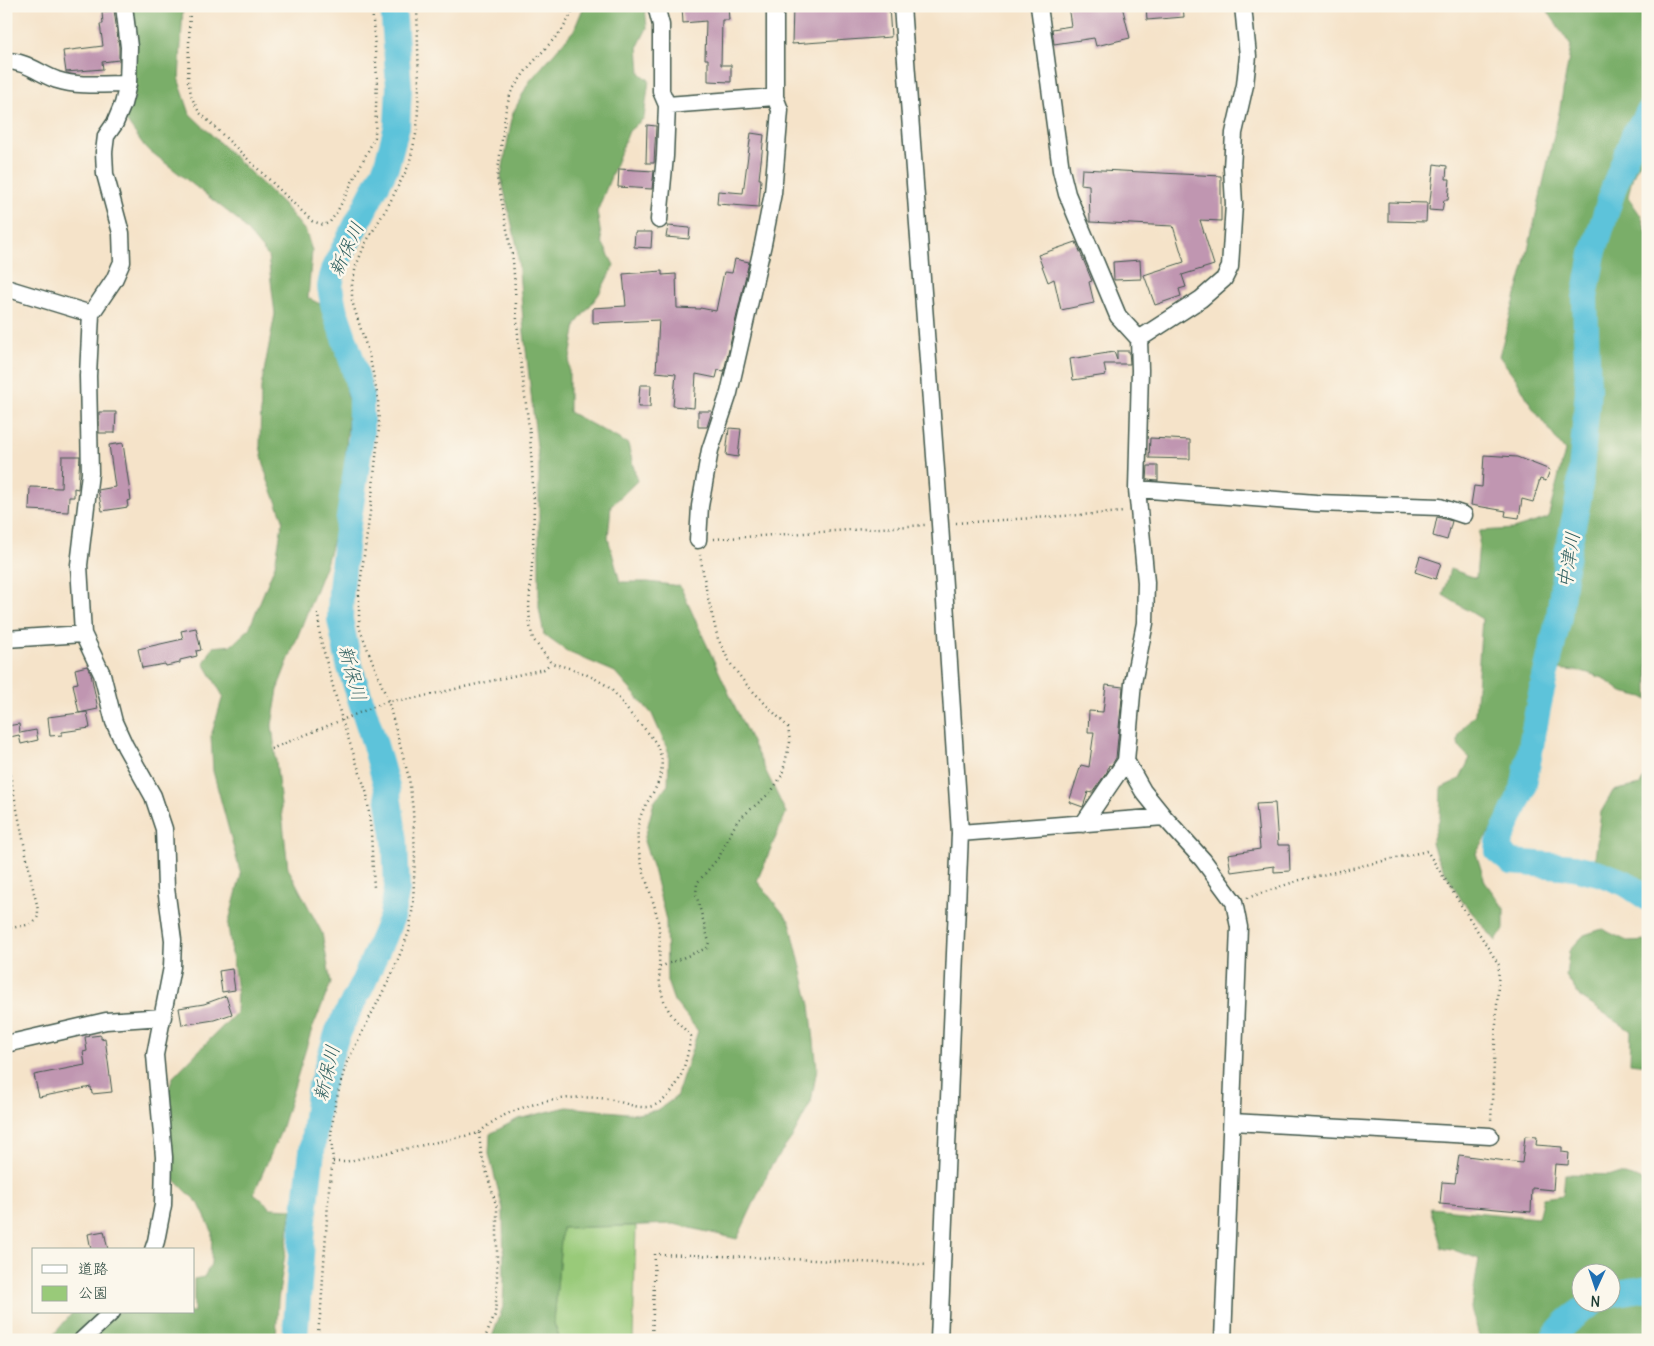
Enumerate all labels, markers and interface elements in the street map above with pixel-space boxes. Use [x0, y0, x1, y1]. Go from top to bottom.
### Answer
water label: 新保川 [323, 218, 369, 280]
water label: 中津川 [1552, 530, 1584, 590]
water label: 新保川 [334, 642, 372, 704]
water label: 新保川 [307, 1042, 345, 1104]
legend [32, 1248, 195, 1314]
text: 道路 [78, 1259, 108, 1278]
north arrow [1572, 1264, 1622, 1314]
text: 公園 [78, 1283, 108, 1302]
text: N [1590, 1292, 1601, 1310]

